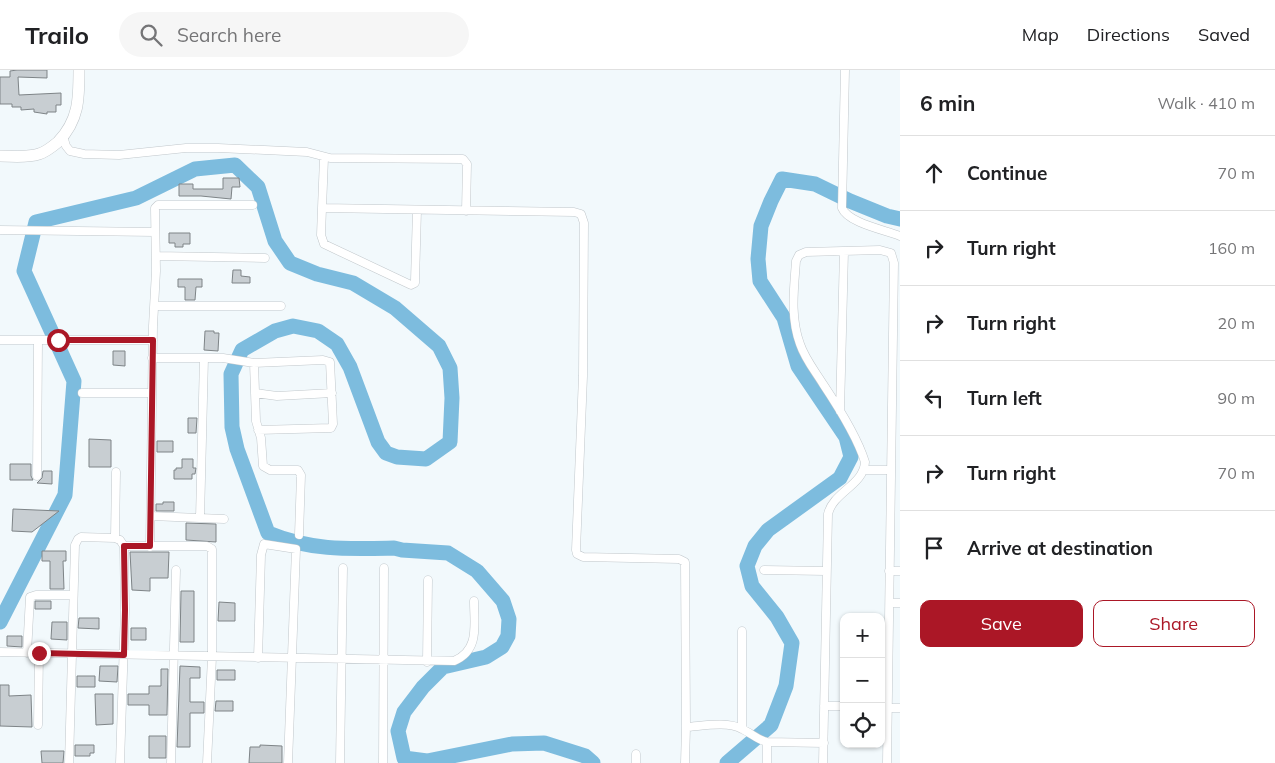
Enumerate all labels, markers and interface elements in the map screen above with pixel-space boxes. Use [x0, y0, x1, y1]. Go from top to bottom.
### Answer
search box [119, 12, 469, 57]
text: Trailo [25, 20, 89, 50]
icon: search [137, 21, 165, 49]
text: Search here [177, 23, 281, 47]
text: Map [1022, 23, 1059, 46]
text: Directions [1087, 23, 1170, 46]
text: Saved [1198, 23, 1250, 46]
text: 6 min [920, 90, 975, 116]
text: Walk · 410 m [1157, 93, 1255, 113]
icon: ahead [920, 159, 948, 187]
text: Continue [967, 161, 1047, 185]
text: 70 m [1218, 163, 1255, 183]
icon: right [920, 234, 948, 262]
text: Turn right [967, 236, 1056, 260]
text: 160 m [1208, 238, 1255, 258]
icon: right [920, 309, 948, 337]
text: Turn right [967, 311, 1056, 335]
text: 20 m [1218, 313, 1255, 333]
route start [47, 329, 70, 352]
icon: left [920, 384, 948, 412]
text: Turn left [967, 386, 1042, 410]
text: 90 m [1218, 388, 1255, 408]
icon: right [920, 459, 948, 487]
text: Turn right [967, 461, 1056, 485]
text: 70 m [1218, 463, 1255, 483]
icon: arrive [920, 534, 948, 562]
text: Arrive at destination [967, 536, 1153, 560]
button: Save [920, 600, 1083, 647]
button: Share [1093, 600, 1255, 647]
map controls [840, 613, 885, 748]
button: + [840, 613, 885, 658]
route end [28, 642, 51, 665]
button: − [840, 658, 885, 703]
button: locate [840, 703, 885, 748]

